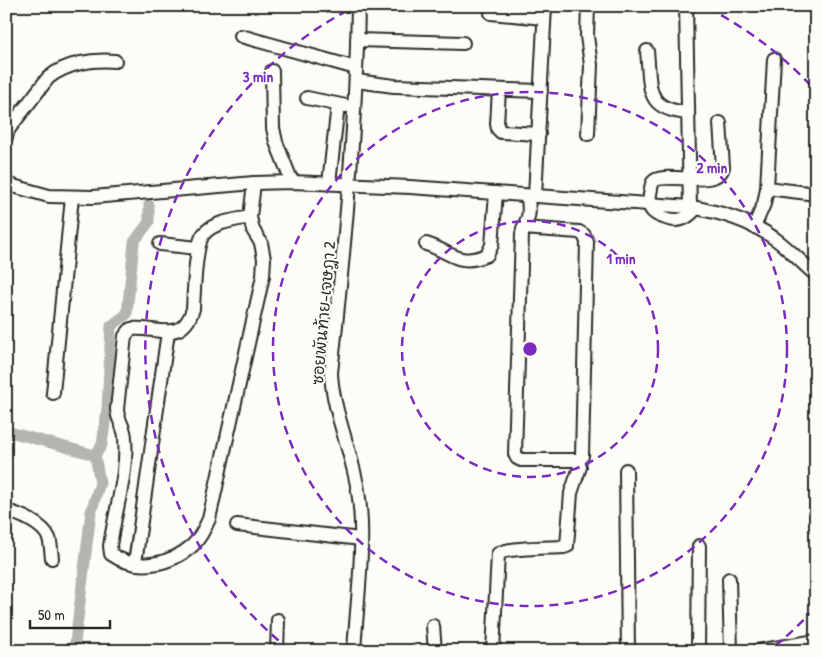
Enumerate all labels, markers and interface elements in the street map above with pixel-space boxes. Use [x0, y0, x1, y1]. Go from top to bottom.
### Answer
text: 3 min [243, 66, 273, 87]
text: 2 min [697, 157, 728, 178]
street label: ซอยพันท้าย-เจษฎา 2 [306, 240, 341, 386]
text: 1 min [606, 248, 636, 269]
centre of rings [521, 340, 539, 358]
scale bar [30, 597, 110, 629]
text: 50 m [38, 604, 65, 625]

